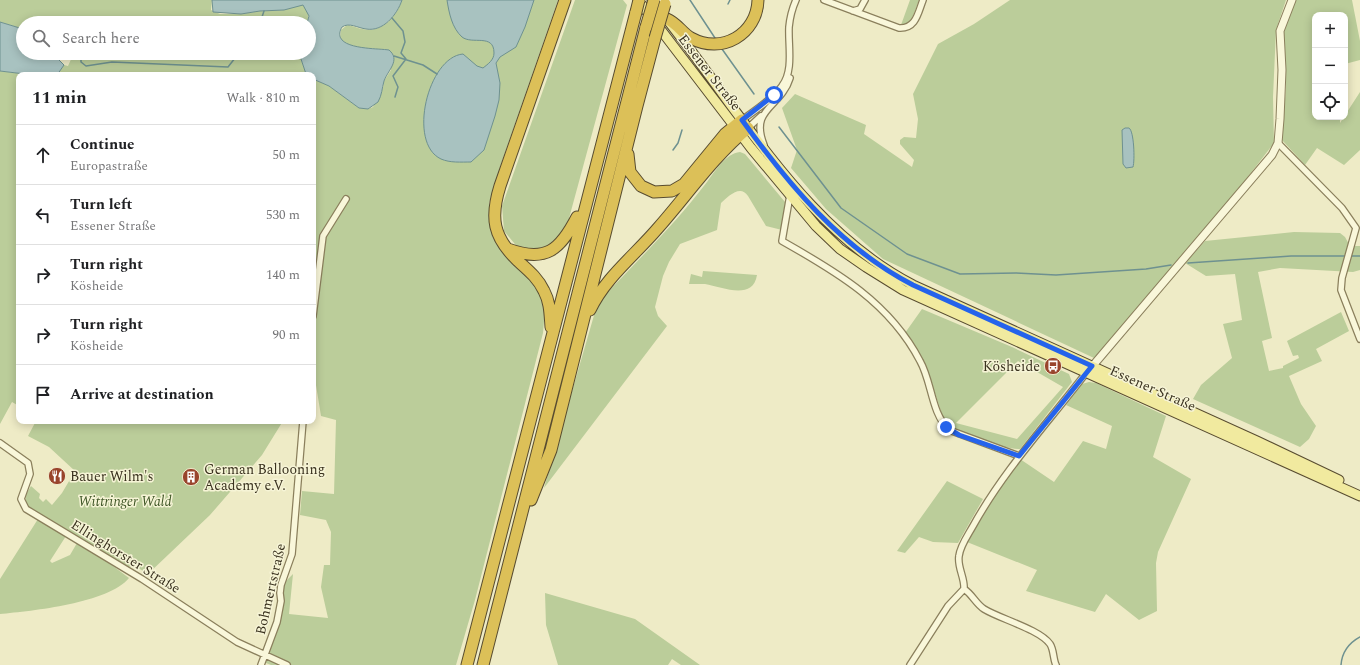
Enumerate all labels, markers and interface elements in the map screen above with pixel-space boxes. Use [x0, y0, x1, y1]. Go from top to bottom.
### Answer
map controls [1312, 12, 1348, 120]
button: + [1312, 12, 1348, 48]
search box [16, 16, 316, 60]
icon: search [30, 27, 52, 49]
text: Search here [62, 27, 140, 50]
street label: Essener Straße [673, 29, 746, 115]
button: − [1312, 48, 1348, 84]
button: locate [1312, 84, 1348, 120]
text: 11 min [32, 85, 87, 111]
route start [765, 86, 783, 104]
text: Walk · 810 m [226, 88, 300, 108]
text: Continue [70, 133, 135, 156]
icon: ahead [32, 144, 54, 166]
text: 50 m [273, 145, 300, 165]
text: Europastraße [70, 156, 148, 176]
text: Turn left [70, 193, 132, 216]
icon: left [32, 204, 54, 226]
text: 530 m [266, 205, 300, 225]
text: Essener Straße [70, 216, 156, 236]
text: Turn right [70, 253, 143, 276]
icon: right [32, 264, 54, 286]
text: 140 m [266, 265, 300, 285]
text: Kösheide [70, 276, 123, 296]
text: Turn right [70, 313, 143, 336]
icon: right [32, 324, 54, 346]
text: 90 m [273, 325, 300, 345]
text: Kösheide [70, 336, 123, 356]
place label: Kösheide [983, 356, 1040, 377]
bus stop icon: Kösheide [1043, 356, 1063, 376]
street label: Essener Straße [1106, 360, 1199, 417]
text: Arrive at destination [70, 383, 214, 406]
icon: arrive [32, 384, 54, 406]
route end [937, 418, 955, 436]
place label: German Ballooning Academy e.V. [204, 459, 325, 496]
restaurant icon: Bauer Wilm's [47, 466, 67, 486]
place label: Bauer Wilm's [70, 466, 153, 487]
building icon: German Ballooning Academy e.V. [181, 467, 201, 487]
park label: Wittringer Wald [78, 491, 172, 512]
street label: Ellinghorster Straße [67, 514, 185, 599]
street label: Bohmertstraße [250, 541, 291, 637]

